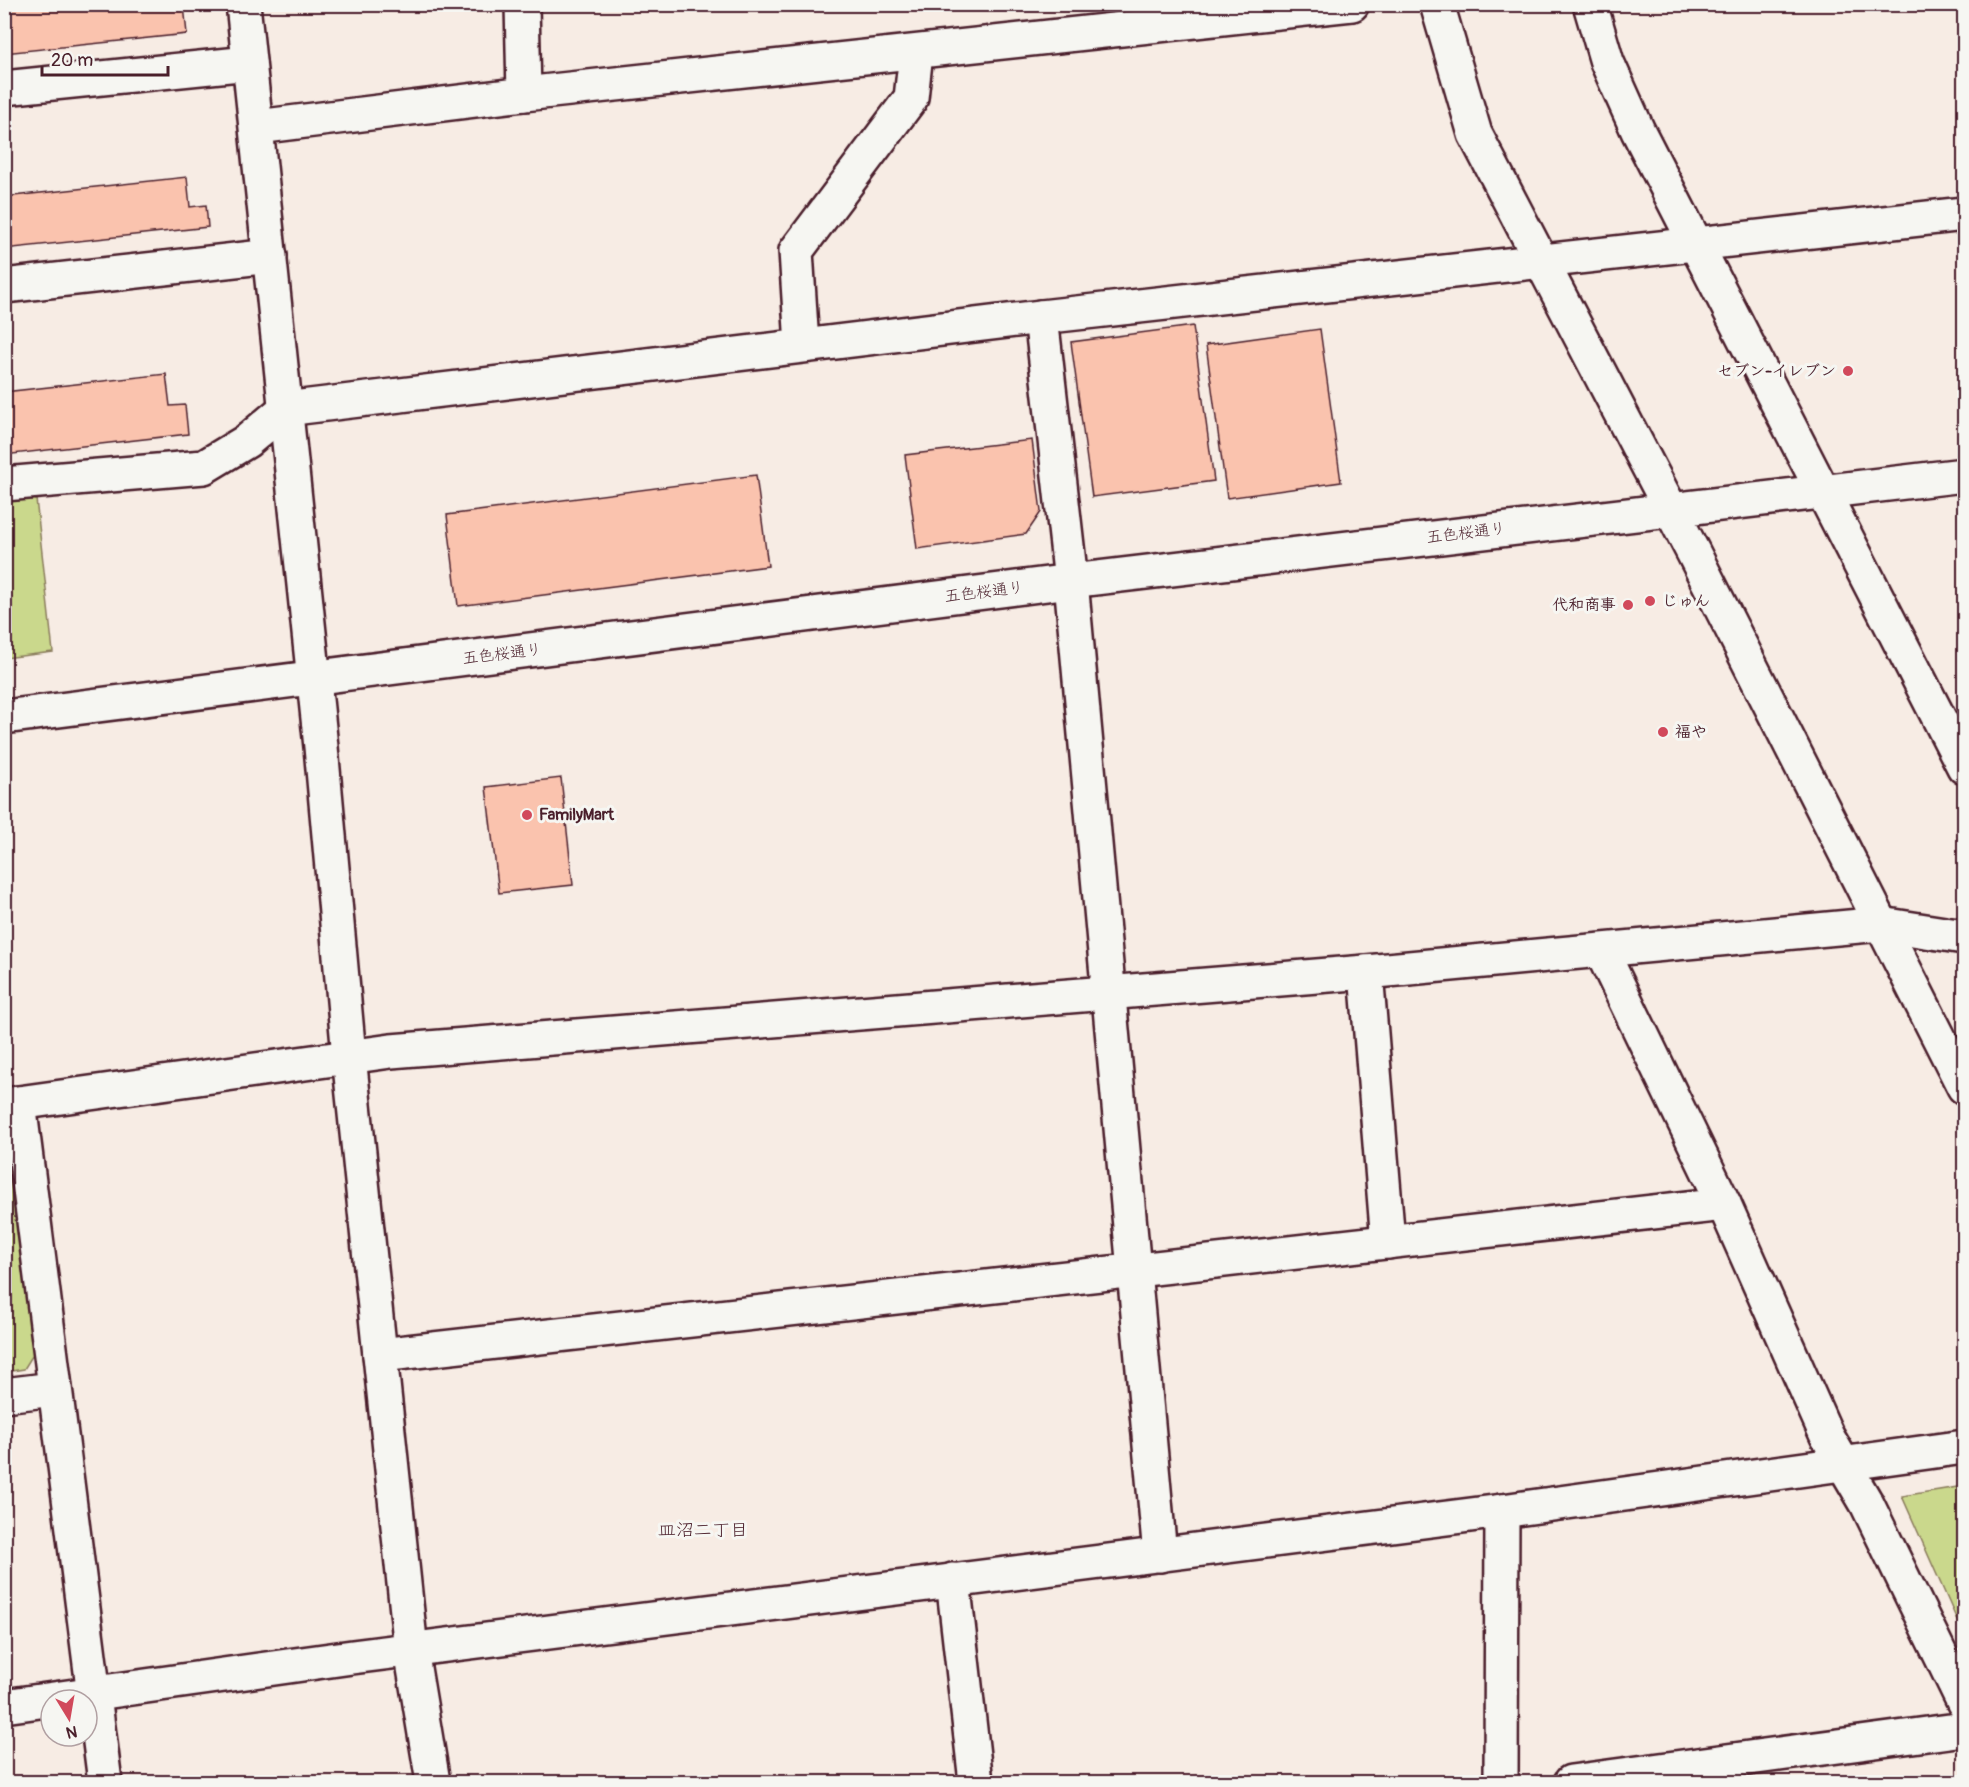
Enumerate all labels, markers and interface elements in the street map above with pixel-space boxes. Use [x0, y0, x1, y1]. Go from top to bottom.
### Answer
scale bar [42, 39, 168, 77]
text: 20 m [51, 49, 93, 72]
place label: セブン-イレブン [1717, 361, 1836, 381]
marker: セブン-イレブン [1841, 364, 1855, 378]
street label: 五色桜通り [1425, 518, 1507, 548]
street label: 五色桜通り [943, 577, 1025, 607]
place label: じゅん [1662, 591, 1710, 611]
marker: じゅん [1643, 594, 1657, 608]
place label: 代和商事 [1552, 595, 1616, 615]
marker: 代和商事 [1621, 598, 1635, 612]
street label: 五色桜通り [461, 639, 543, 669]
place label: 福や [1675, 722, 1707, 742]
marker: 福や [1656, 725, 1670, 739]
place label: FamilyMart [539, 805, 614, 825]
marker: FamilyMart [520, 808, 534, 822]
district label: 皿沼二丁目 [658, 1519, 748, 1542]
north arrow [39, 1688, 99, 1748]
text: N [64, 1721, 79, 1743]

